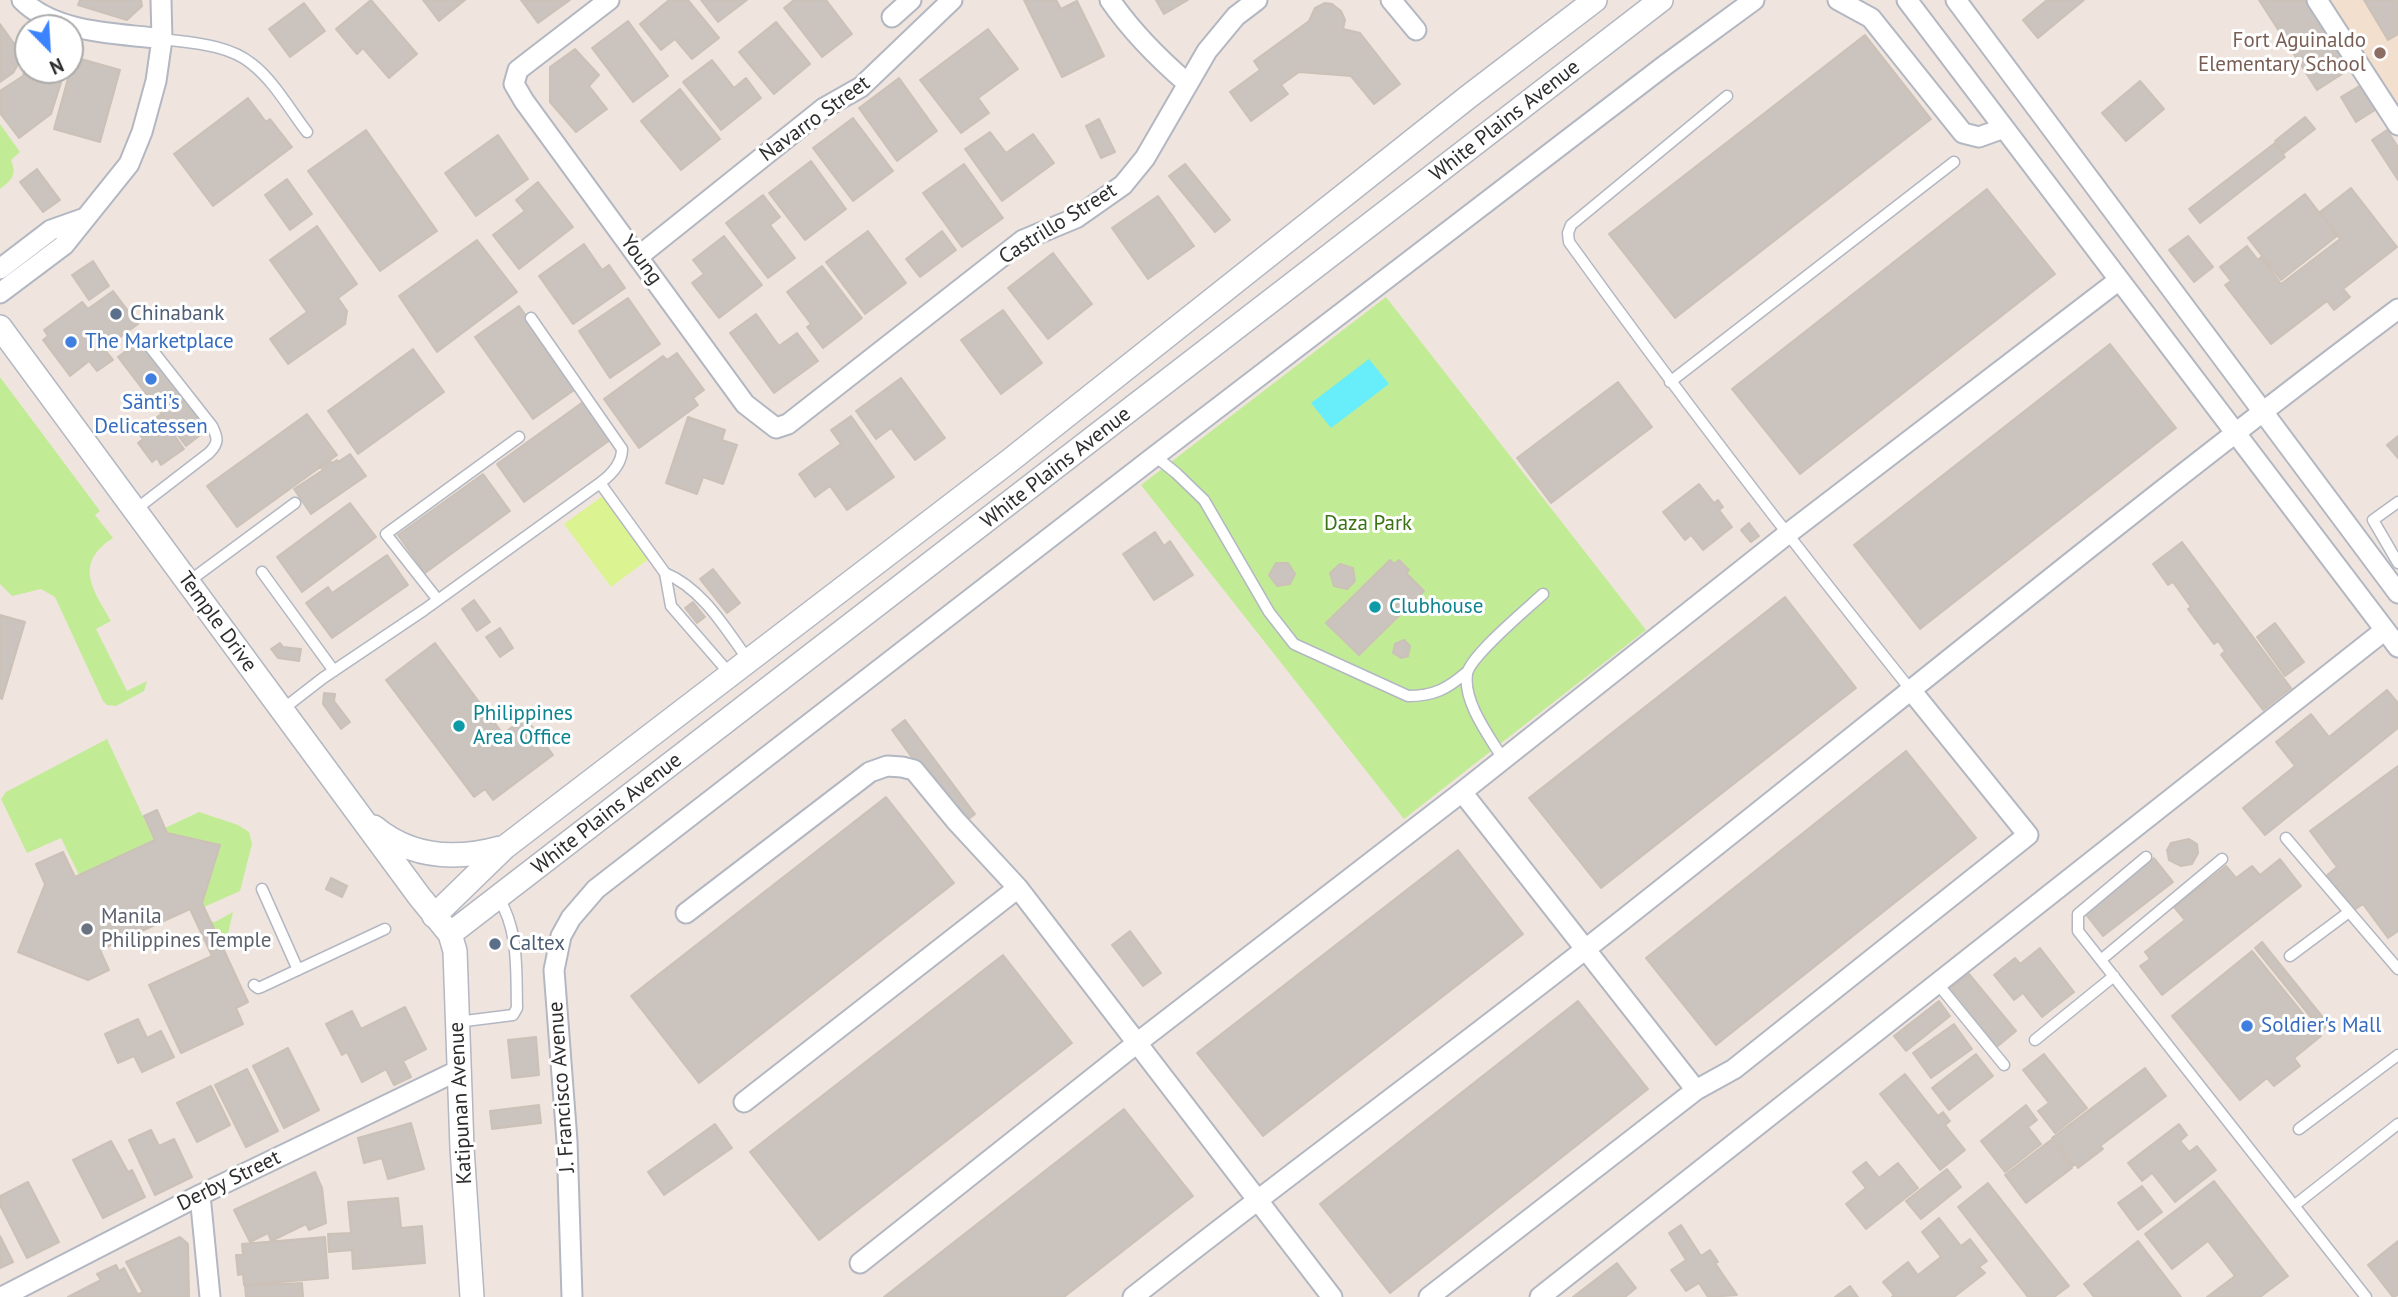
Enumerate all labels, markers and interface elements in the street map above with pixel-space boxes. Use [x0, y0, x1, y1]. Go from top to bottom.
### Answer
north arrow [14, 14, 84, 84]
place label: Fort Aguinaldo Elementary School [2198, 28, 2366, 78]
marker: Fort Aguinaldo Elementary School [2372, 45, 2388, 61]
text: N [46, 53, 67, 80]
street label: White Plains Avenue [1425, 55, 1585, 187]
street label: Navarro Street [755, 71, 875, 167]
street label: Castrillo Street [995, 178, 1121, 270]
street label: Young [615, 230, 667, 290]
place label: Chinabank [130, 301, 224, 327]
marker: Chinabank [108, 306, 124, 322]
place label: The Marketplace [85, 329, 234, 355]
marker: The Marketplace [63, 334, 79, 350]
marker: Sänti's Delicatessen [143, 371, 159, 387]
place label: Sänti's Delicatessen [94, 390, 208, 440]
street label: White Plains Avenue [976, 402, 1136, 534]
park label: Daza Park [1324, 511, 1412, 537]
street label: Temple Drive [172, 567, 262, 677]
place label: Clubhouse [1389, 594, 1483, 620]
marker: Clubhouse [1367, 599, 1383, 615]
place label: Philippines Area Office [473, 701, 573, 751]
marker: Philippines Area Office [451, 718, 467, 734]
street label: White Plains Avenue [527, 748, 687, 880]
place label: Manila Philippines Temple [101, 904, 271, 954]
marker: Manila Philippines Temple [79, 921, 95, 937]
place label: Caltex [509, 931, 565, 957]
marker: Caltex [487, 936, 503, 952]
street label: J. Francisco Avenue [543, 1001, 581, 1173]
place label: Soldier's Mall [2261, 1013, 2381, 1039]
marker: Soldier's Mall [2239, 1018, 2255, 1034]
street label: Katipunan Avenue [444, 1021, 478, 1185]
street label: Derby Street [173, 1145, 285, 1217]

